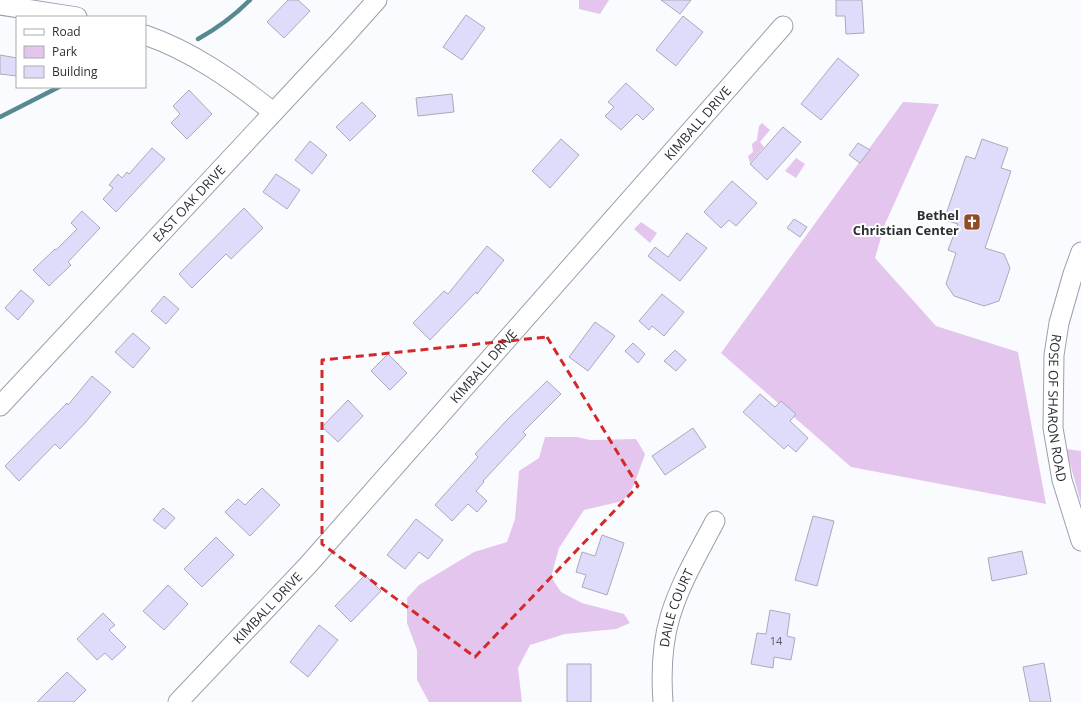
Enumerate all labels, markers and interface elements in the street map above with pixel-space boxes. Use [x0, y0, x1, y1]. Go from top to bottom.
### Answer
legend [16, 16, 146, 88]
text: Road [52, 23, 81, 40]
text: Park [52, 43, 78, 60]
text: Building [52, 63, 98, 80]
street label: KIMBALL DRIVE [660, 82, 735, 164]
street label: EAST OAK DRIVE [149, 161, 229, 246]
place label: Bethel Christian Center [853, 206, 959, 239]
church icon: Bethel Christian Center [962, 212, 982, 232]
street label: KIMBALL DRIVE [446, 325, 521, 407]
street label: ROSE OF SHARON ROAD [1043, 333, 1071, 483]
street label: DAILE COURT [655, 565, 698, 648]
street label: KIMBALL DRIVE [229, 568, 306, 648]
house number: 14 [770, 633, 783, 648]

